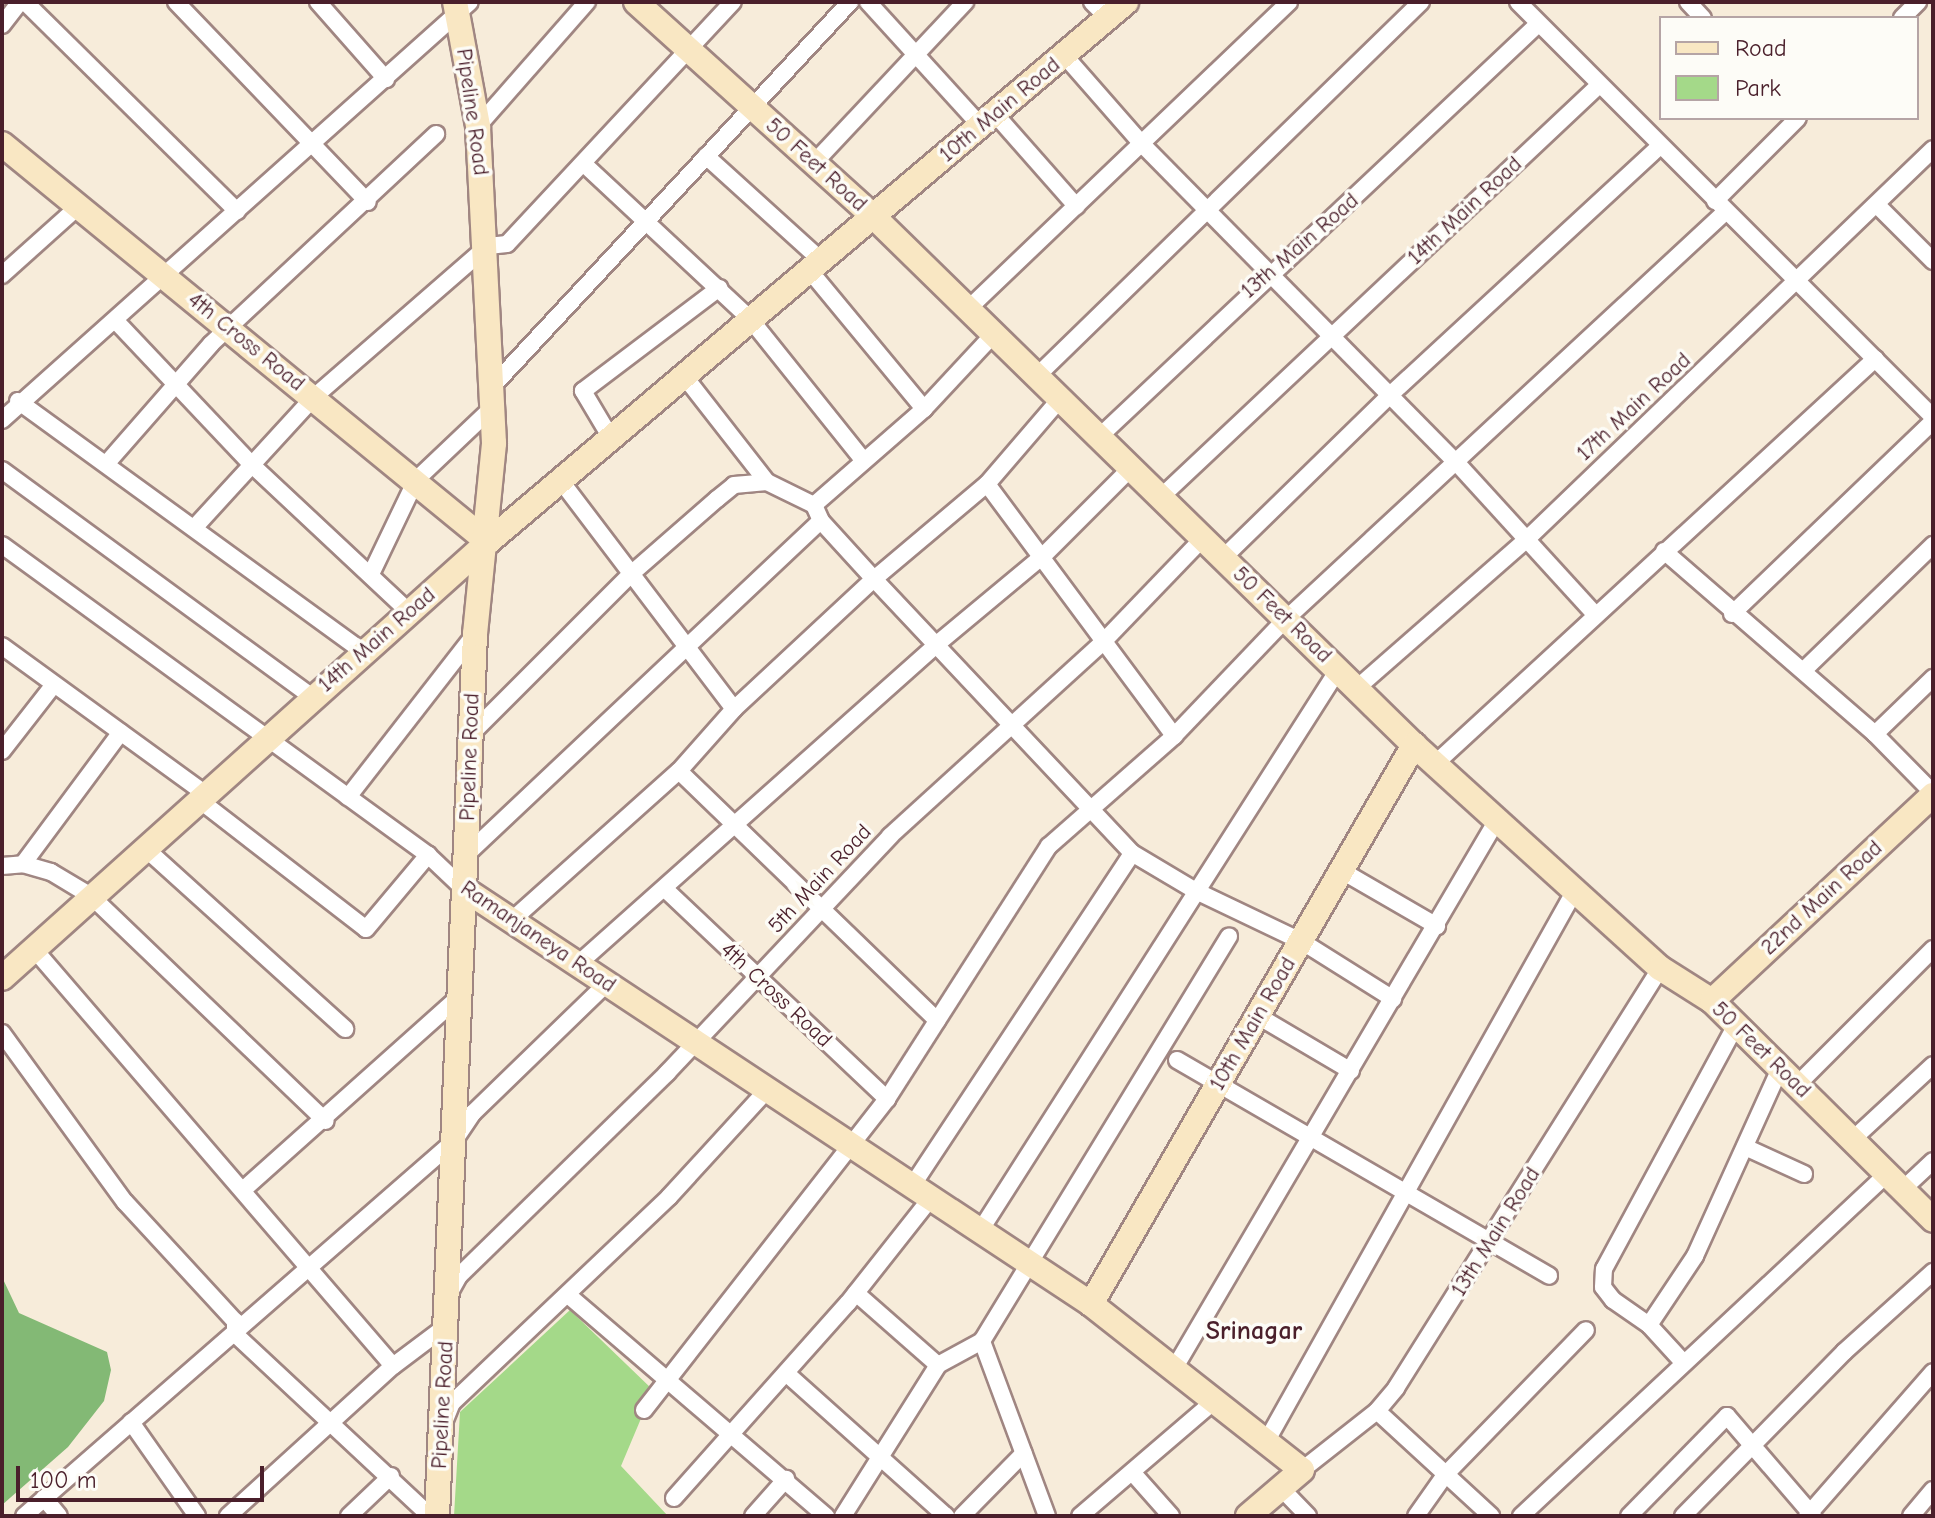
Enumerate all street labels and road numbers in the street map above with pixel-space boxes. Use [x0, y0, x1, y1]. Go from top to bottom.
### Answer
street label: Pipeline Road [450, 47, 494, 177]
street label: 10th Main Road [934, 52, 1066, 168]
street label: 50 Feet Road [760, 113, 872, 217]
street label: 14th Main Road [1402, 151, 1528, 271]
street label: 13th Main Road [1236, 188, 1364, 304]
street label: 4th Cross Road [182, 287, 310, 397]
street label: 17th Main Road [1571, 347, 1697, 467]
street label: 50 Feet Road [1227, 561, 1337, 669]
street label: 14th Main Road [313, 582, 441, 698]
street label: Pipeline Road [455, 693, 485, 821]
street label: 5th Main Road [763, 819, 877, 939]
street label: 22nd Main Road [1756, 835, 1888, 961]
street label: Ramanjaneya Road [455, 875, 621, 999]
street label: 4th Cross Road [715, 937, 837, 1053]
street label: 10th Main Road [1204, 953, 1302, 1095]
street label: 50 Feet Road [1706, 996, 1816, 1104]
street label: 13th Main Road [1446, 1163, 1546, 1301]
street label: Pipeline Road [426, 1340, 460, 1470]

